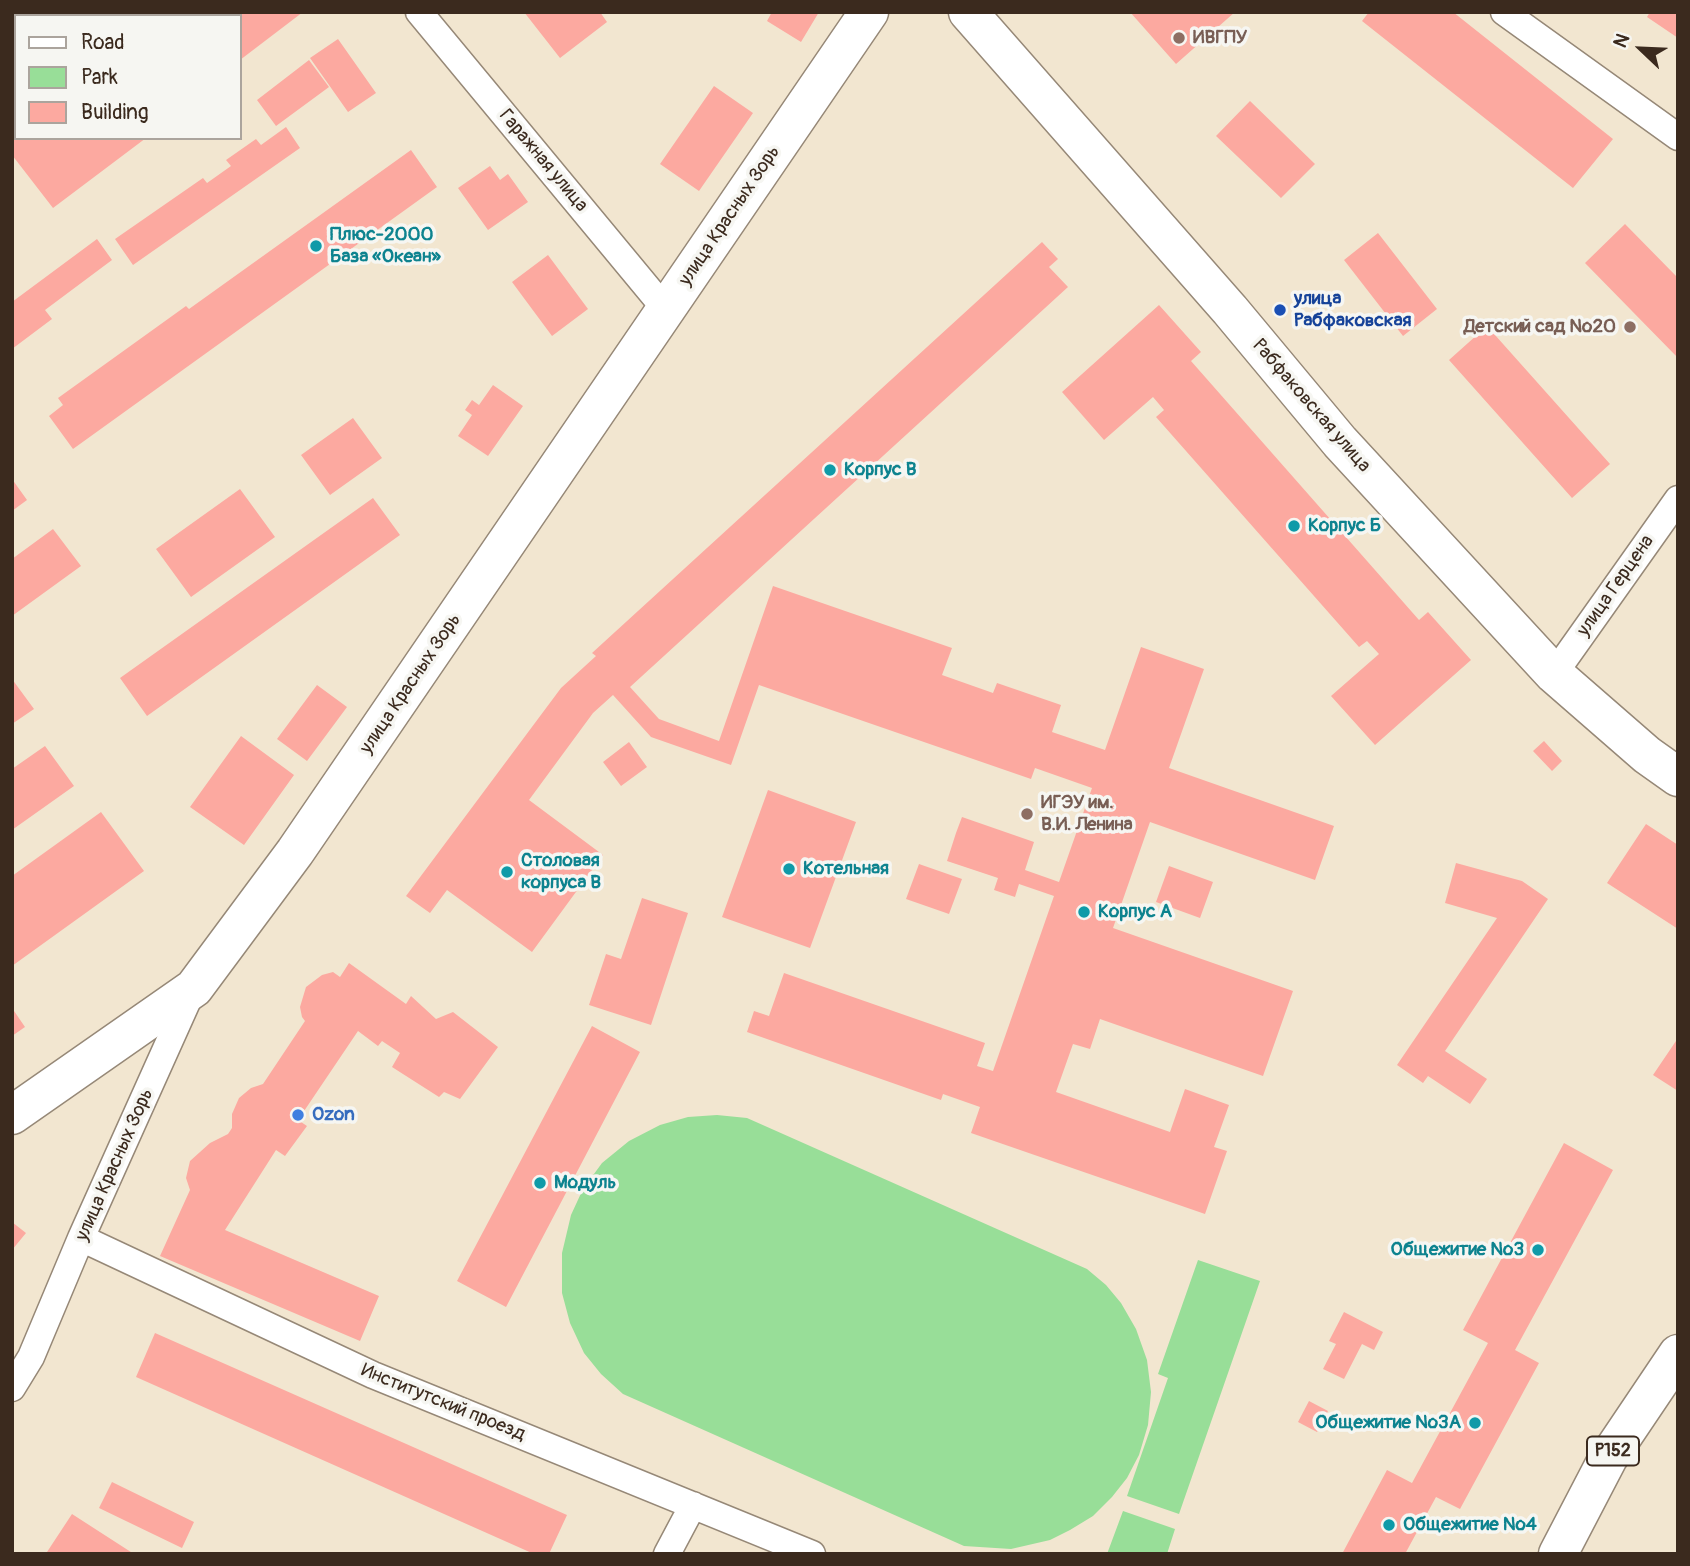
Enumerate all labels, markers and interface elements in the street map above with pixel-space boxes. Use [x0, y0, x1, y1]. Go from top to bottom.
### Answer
legend [14, 14, 242, 140]
north arrow [1606, 14, 1676, 84]
place label: ИВГПУ [1193, 27, 1247, 49]
text: Road [81, 29, 125, 56]
marker: ИВГПУ [1171, 30, 1187, 46]
text: N [1608, 30, 1635, 51]
text: Park [81, 64, 118, 91]
text: Building [81, 99, 148, 126]
street label: Гаражная улица [494, 105, 592, 217]
street label: улица Красных Зорь [675, 141, 785, 291]
place label: Плюс-2000 База «Океан» [330, 224, 441, 268]
marker: Плюс-2000 База «Океан» [308, 238, 324, 254]
place label: улица Рабфаковская [1294, 288, 1411, 332]
marker: улица Рабфаковская [1272, 302, 1288, 318]
place label: Детский сад №20 [1464, 316, 1616, 338]
marker: Детский сад №20 [1622, 319, 1638, 335]
street label: Рабфаковская улица [1247, 335, 1375, 477]
place label: Корпус В [844, 459, 916, 481]
marker: Корпус В [822, 462, 838, 478]
place label: Корпус Б [1308, 515, 1381, 537]
marker: Корпус Б [1286, 518, 1302, 534]
street label: улица Герцена [1573, 531, 1659, 641]
street label: улица Красных Зорь [356, 609, 466, 759]
place label: ИГЭУ им. В.И. Ленина [1041, 792, 1133, 836]
marker: ИГЭУ им. В.И. Ленина [1019, 806, 1035, 822]
place label: Столовая корпуса В [521, 850, 601, 894]
place label: Котельная [803, 858, 889, 880]
marker: Котельная [781, 861, 797, 877]
marker: Столовая корпуса В [499, 864, 515, 880]
place label: Корпус А [1098, 901, 1172, 923]
marker: Корпус А [1076, 904, 1092, 920]
street label: улица Красных Зорь [71, 1085, 159, 1245]
place label: Ozon [312, 1104, 355, 1126]
marker: Ozon [290, 1107, 306, 1123]
place label: Модуль [554, 1172, 616, 1194]
marker: Модуль [532, 1175, 548, 1191]
place label: Общежитие №3 [1391, 1239, 1524, 1261]
marker: Общежитие №3 [1530, 1242, 1546, 1258]
street label: Институтский проезд [358, 1360, 528, 1446]
place label: Общежитие №3А [1315, 1412, 1461, 1434]
marker: Общежитие №3А [1467, 1415, 1483, 1431]
road number: Р152 [1587, 1436, 1639, 1466]
place label: Общежитие №4 [1403, 1514, 1537, 1536]
marker: Общежитие №4 [1381, 1517, 1397, 1533]

